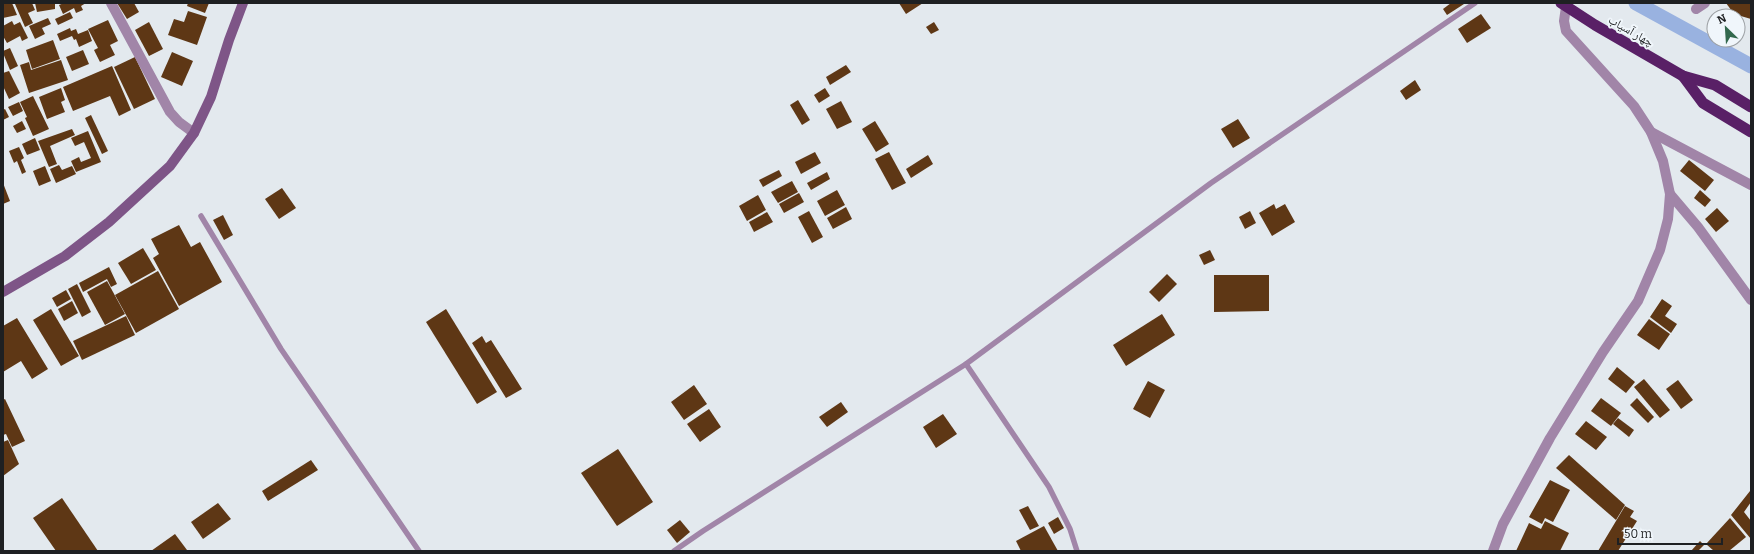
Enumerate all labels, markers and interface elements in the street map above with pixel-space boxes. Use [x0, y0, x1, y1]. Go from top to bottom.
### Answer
north arrow [1706, 8, 1746, 48]
text: N [1715, 11, 1729, 27]
street label: چهار آسیاب [1606, 13, 1656, 50]
scale bar [1618, 520, 1722, 546]
text: 50 m [1624, 527, 1653, 541]

